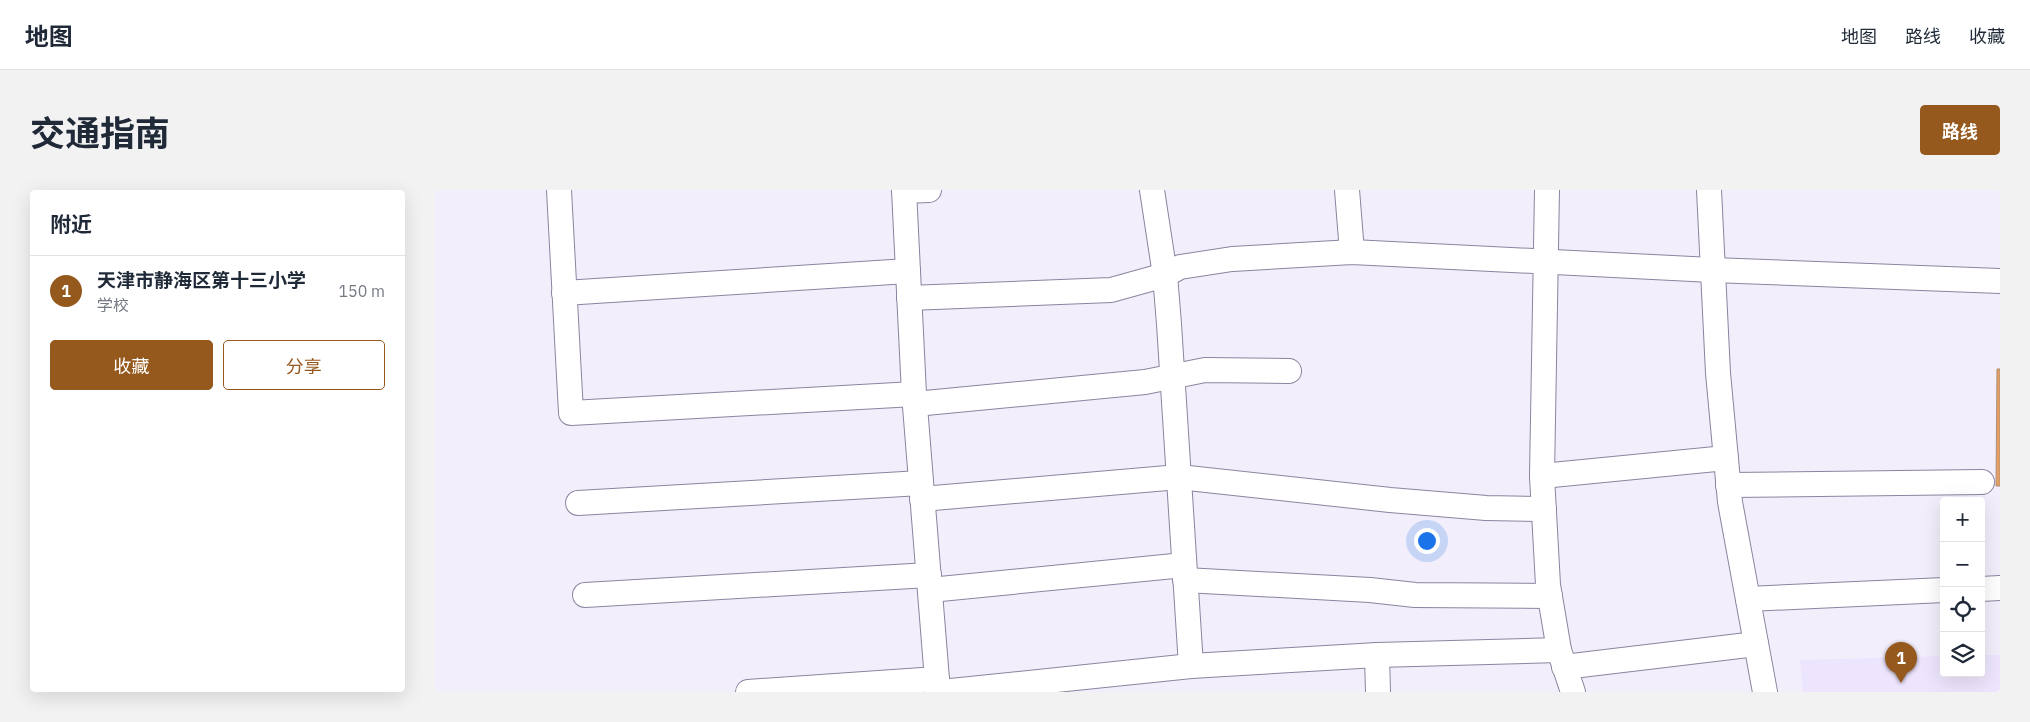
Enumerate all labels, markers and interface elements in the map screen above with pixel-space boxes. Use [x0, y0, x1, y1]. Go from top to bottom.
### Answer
text: 地图 [25, 20, 73, 52]
text: 地图 [1841, 25, 1877, 48]
text: 路线 [1905, 25, 1941, 48]
text: 收藏 [1969, 25, 2005, 48]
button: 路线 [1920, 105, 2000, 155]
text: 交通指南 [30, 110, 170, 156]
text: 附近 [50, 210, 92, 238]
text: 天津市静海区第十三小学 [97, 268, 306, 292]
text: 1 [61, 281, 71, 301]
text: 150 m [338, 281, 385, 301]
text: 学校 [97, 295, 129, 315]
button: 收藏 [50, 340, 213, 390]
button: 分享 [223, 340, 385, 390]
map controls [1940, 497, 1985, 677]
button: + [1940, 497, 1985, 542]
your location [1414, 528, 1440, 554]
button: − [1940, 542, 1985, 587]
button: locate [1940, 587, 1985, 632]
button: layers [1940, 632, 1985, 677]
pin: 1 [1885, 642, 1917, 683]

